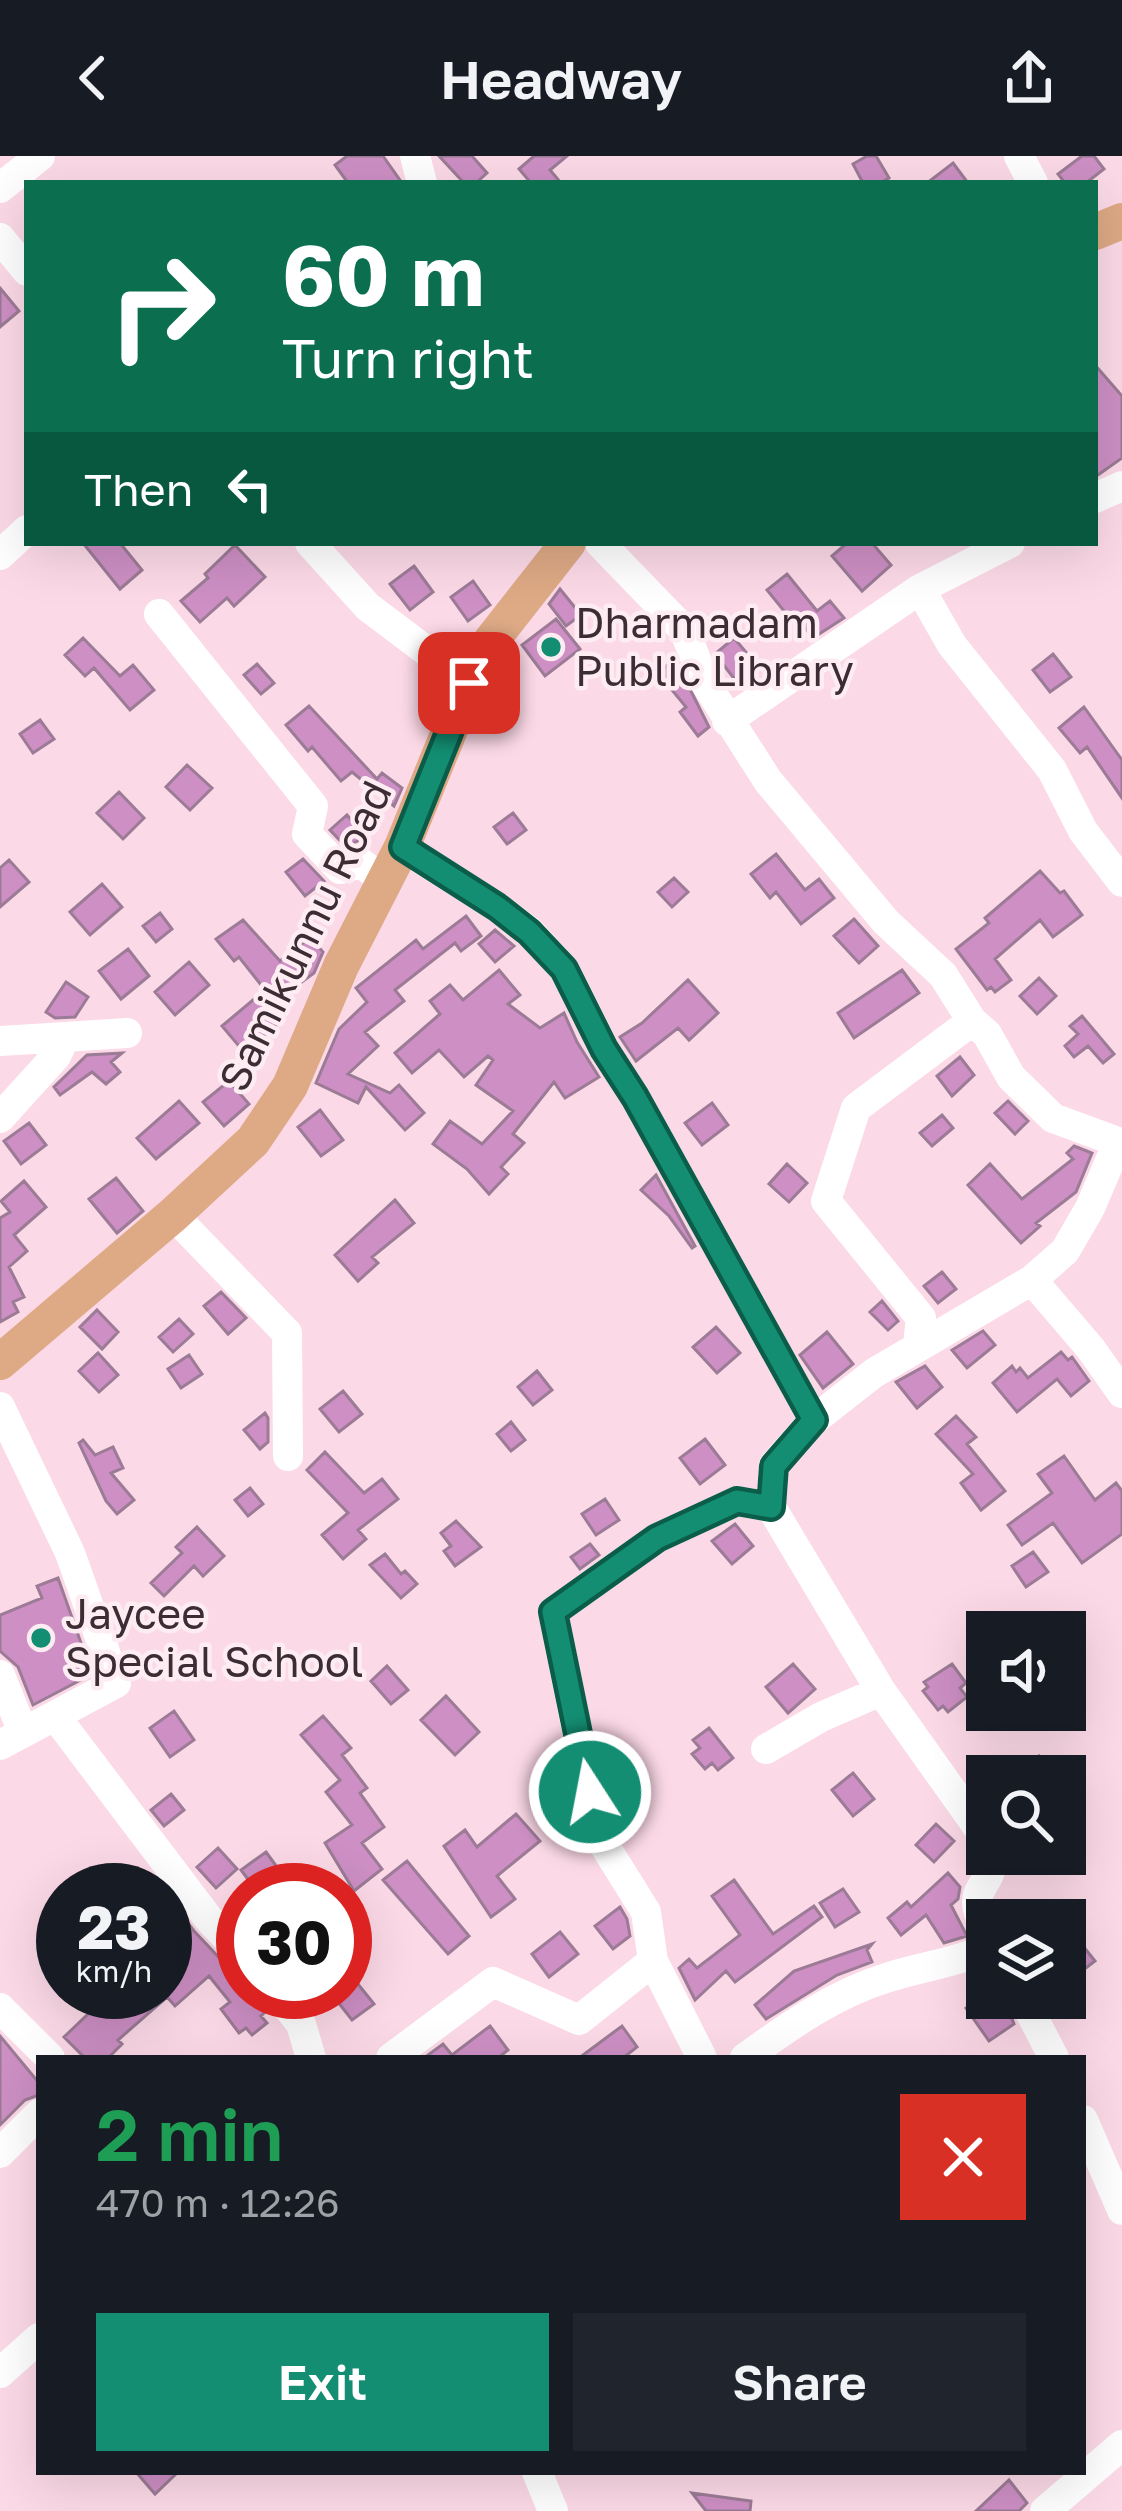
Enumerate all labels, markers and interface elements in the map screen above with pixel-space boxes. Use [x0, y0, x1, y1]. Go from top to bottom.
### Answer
icon: back [60, 45, 126, 111]
icon: share [996, 45, 1062, 111]
text: Headway [440, 46, 682, 111]
text: 60 m [282, 224, 484, 324]
icon: right [84, 228, 240, 384]
text: Turn right [282, 325, 534, 390]
icon: left [217, 456, 283, 522]
text: Then [84, 462, 193, 516]
place label: Dharmadam Public Library [575, 597, 854, 695]
pin [418, 632, 520, 734]
marker: Dharmadam Public Library [538, 634, 564, 660]
icon: arrive [436, 650, 502, 716]
street label: Samikunnu Road [207, 772, 401, 1099]
place label: Jaycee Special School [65, 1588, 363, 1686]
map controls [966, 1611, 1086, 2019]
button: sound [966, 1611, 1086, 1731]
marker: Jaycee Special School [28, 1625, 54, 1651]
position arrow [527, 1729, 653, 1855]
button: search [966, 1755, 1086, 1875]
speed limit sign: 30 [216, 1863, 372, 2019]
text: 23 [77, 1890, 151, 1962]
button: layers [966, 1899, 1086, 2019]
text: km/h [76, 1953, 152, 1989]
text: 2 min [96, 2090, 283, 2177]
button: close [900, 2094, 1026, 2220]
text: 470 m · 12:26 [96, 2179, 340, 2226]
button: Exit [96, 2313, 549, 2451]
button: Share [573, 2313, 1026, 2451]

